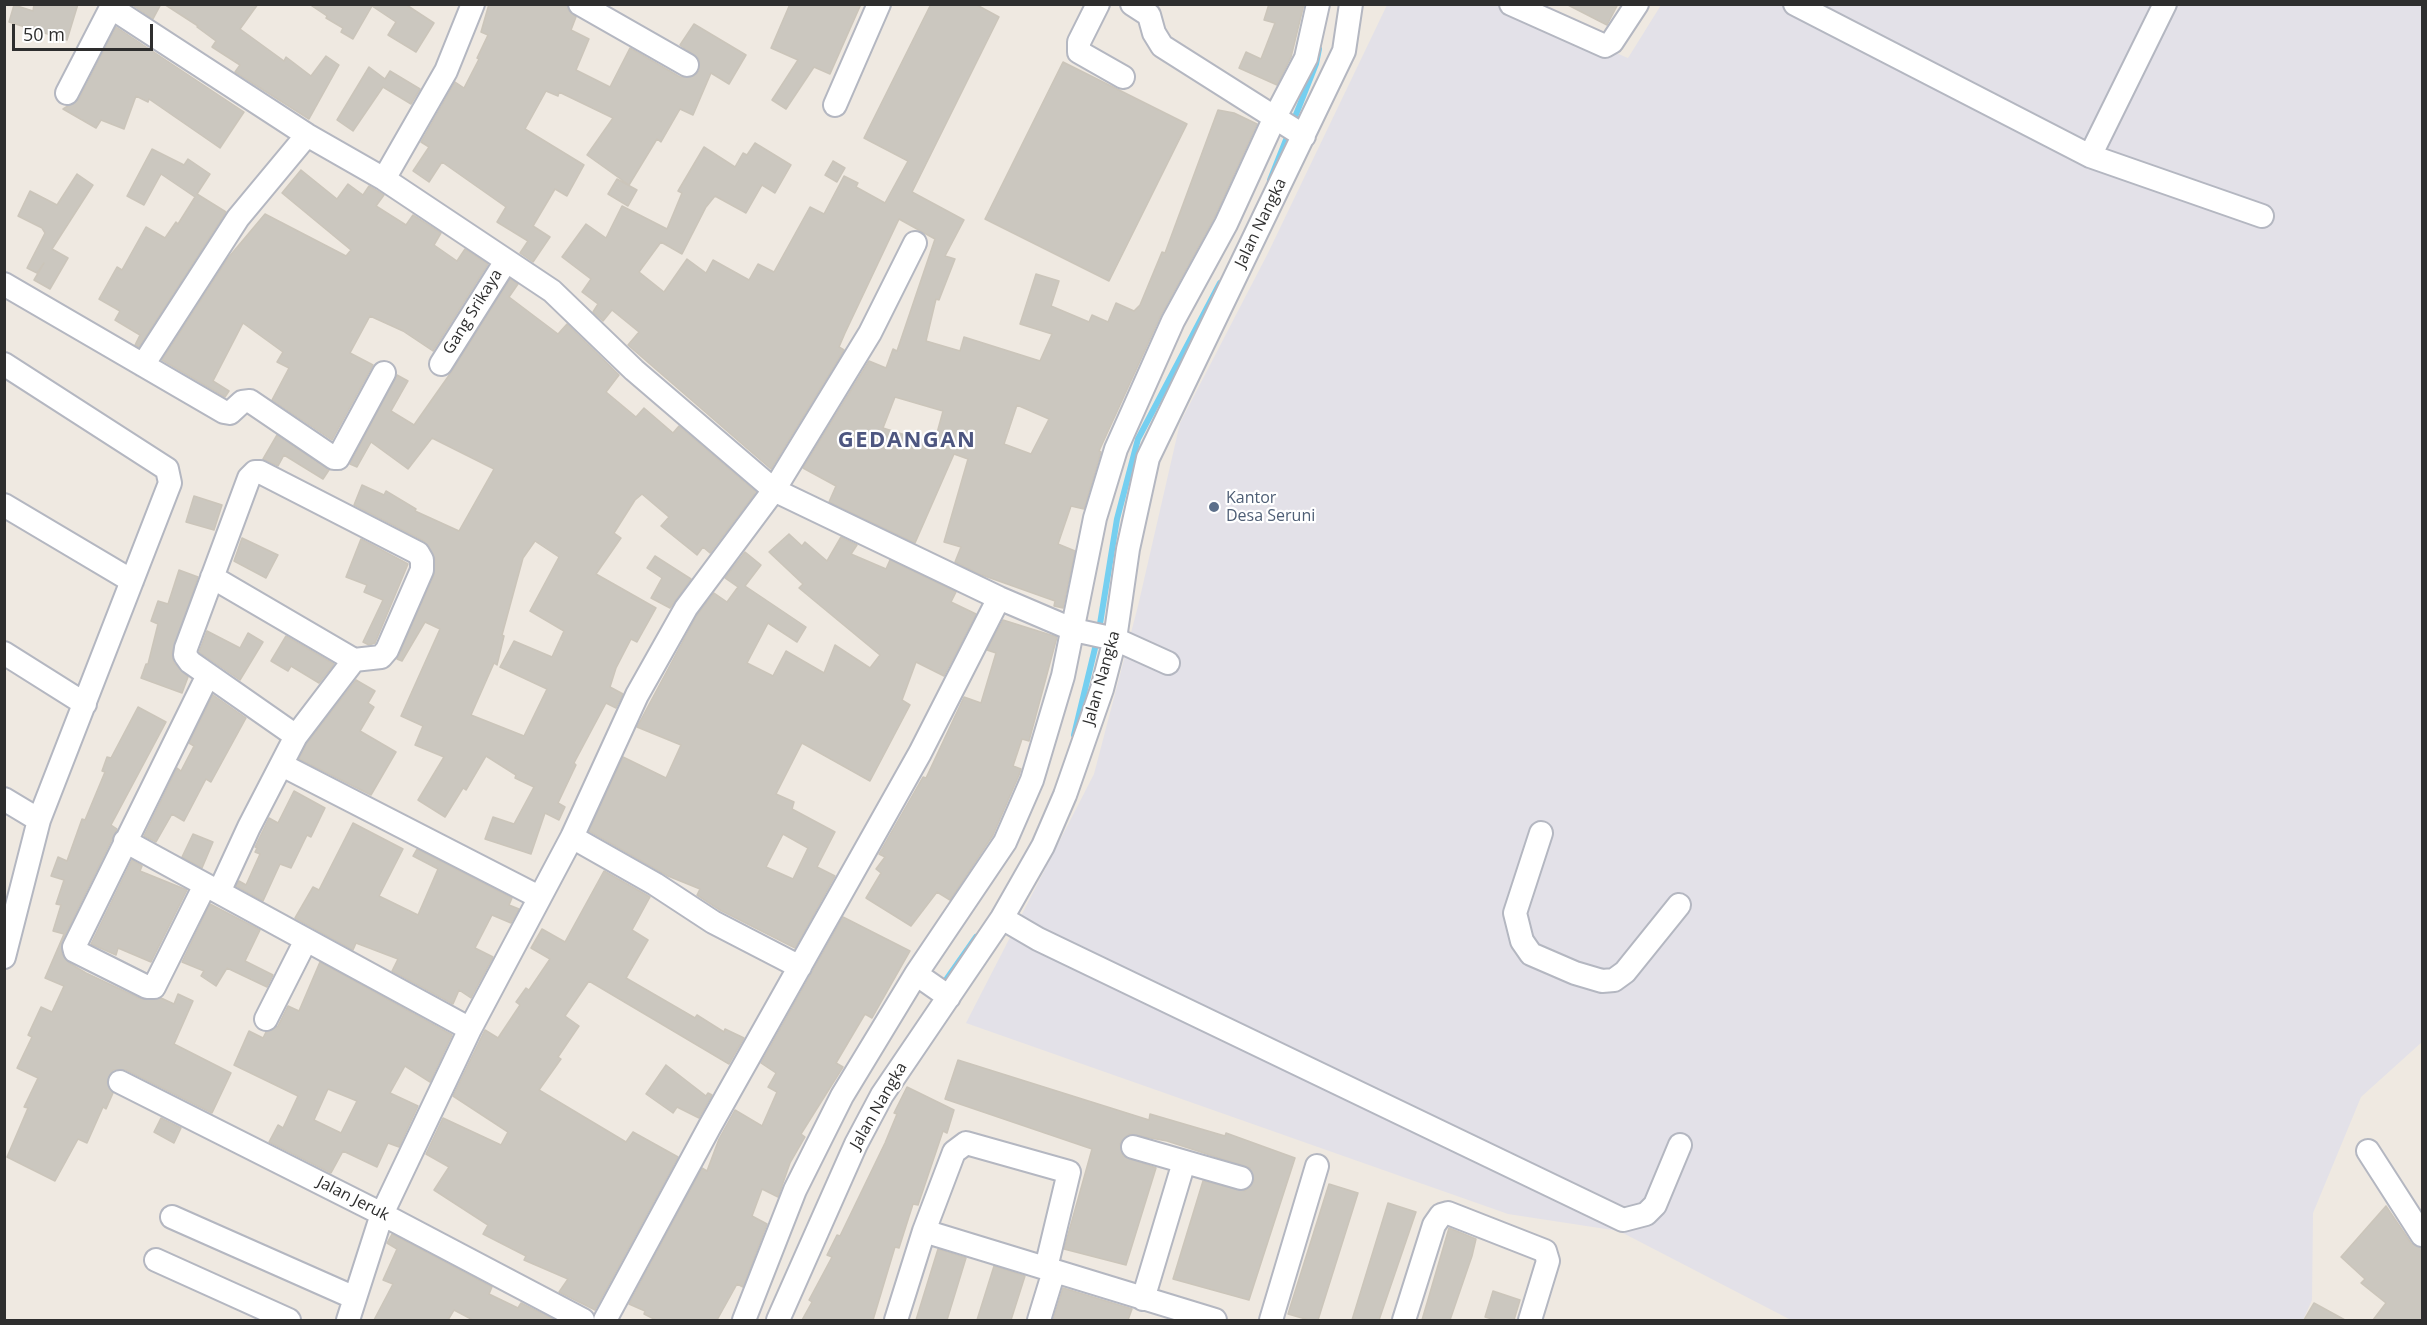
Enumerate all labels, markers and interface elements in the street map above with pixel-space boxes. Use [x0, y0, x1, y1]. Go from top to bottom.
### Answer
scale bar [15, 12, 156, 50]
text: 50 m [23, 22, 65, 46]
street label: Jalan Nangka [1231, 175, 1291, 271]
street label: Gang Srikaya [439, 266, 507, 358]
district label: GEDANGAN [838, 428, 976, 454]
place label: Kantor Desa Seruni [1226, 488, 1315, 526]
marker: Kantor Desa Seruni [1207, 500, 1221, 514]
street label: Jalan Nangka [1079, 629, 1125, 727]
street label: Jalan Nangka [846, 1059, 912, 1153]
street label: Jalan Jeruk [314, 1173, 392, 1225]

